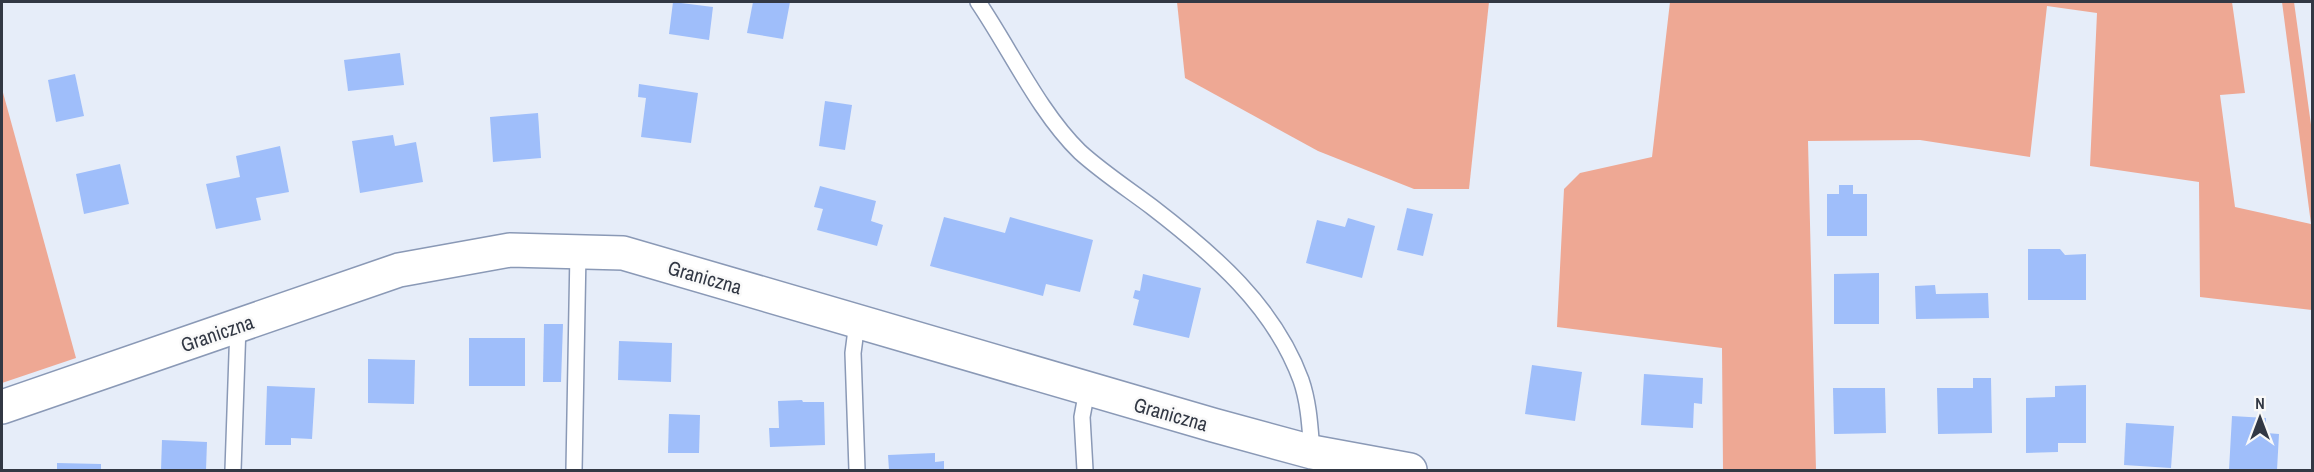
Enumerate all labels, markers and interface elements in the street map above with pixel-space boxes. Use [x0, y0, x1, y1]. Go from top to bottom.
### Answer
street label: Graniczna [665, 254, 745, 300]
street label: Graniczna [177, 308, 257, 358]
north arrow [2230, 388, 2290, 448]
street label: Graniczna [1131, 391, 1211, 437]
text: N [2255, 392, 2265, 414]

